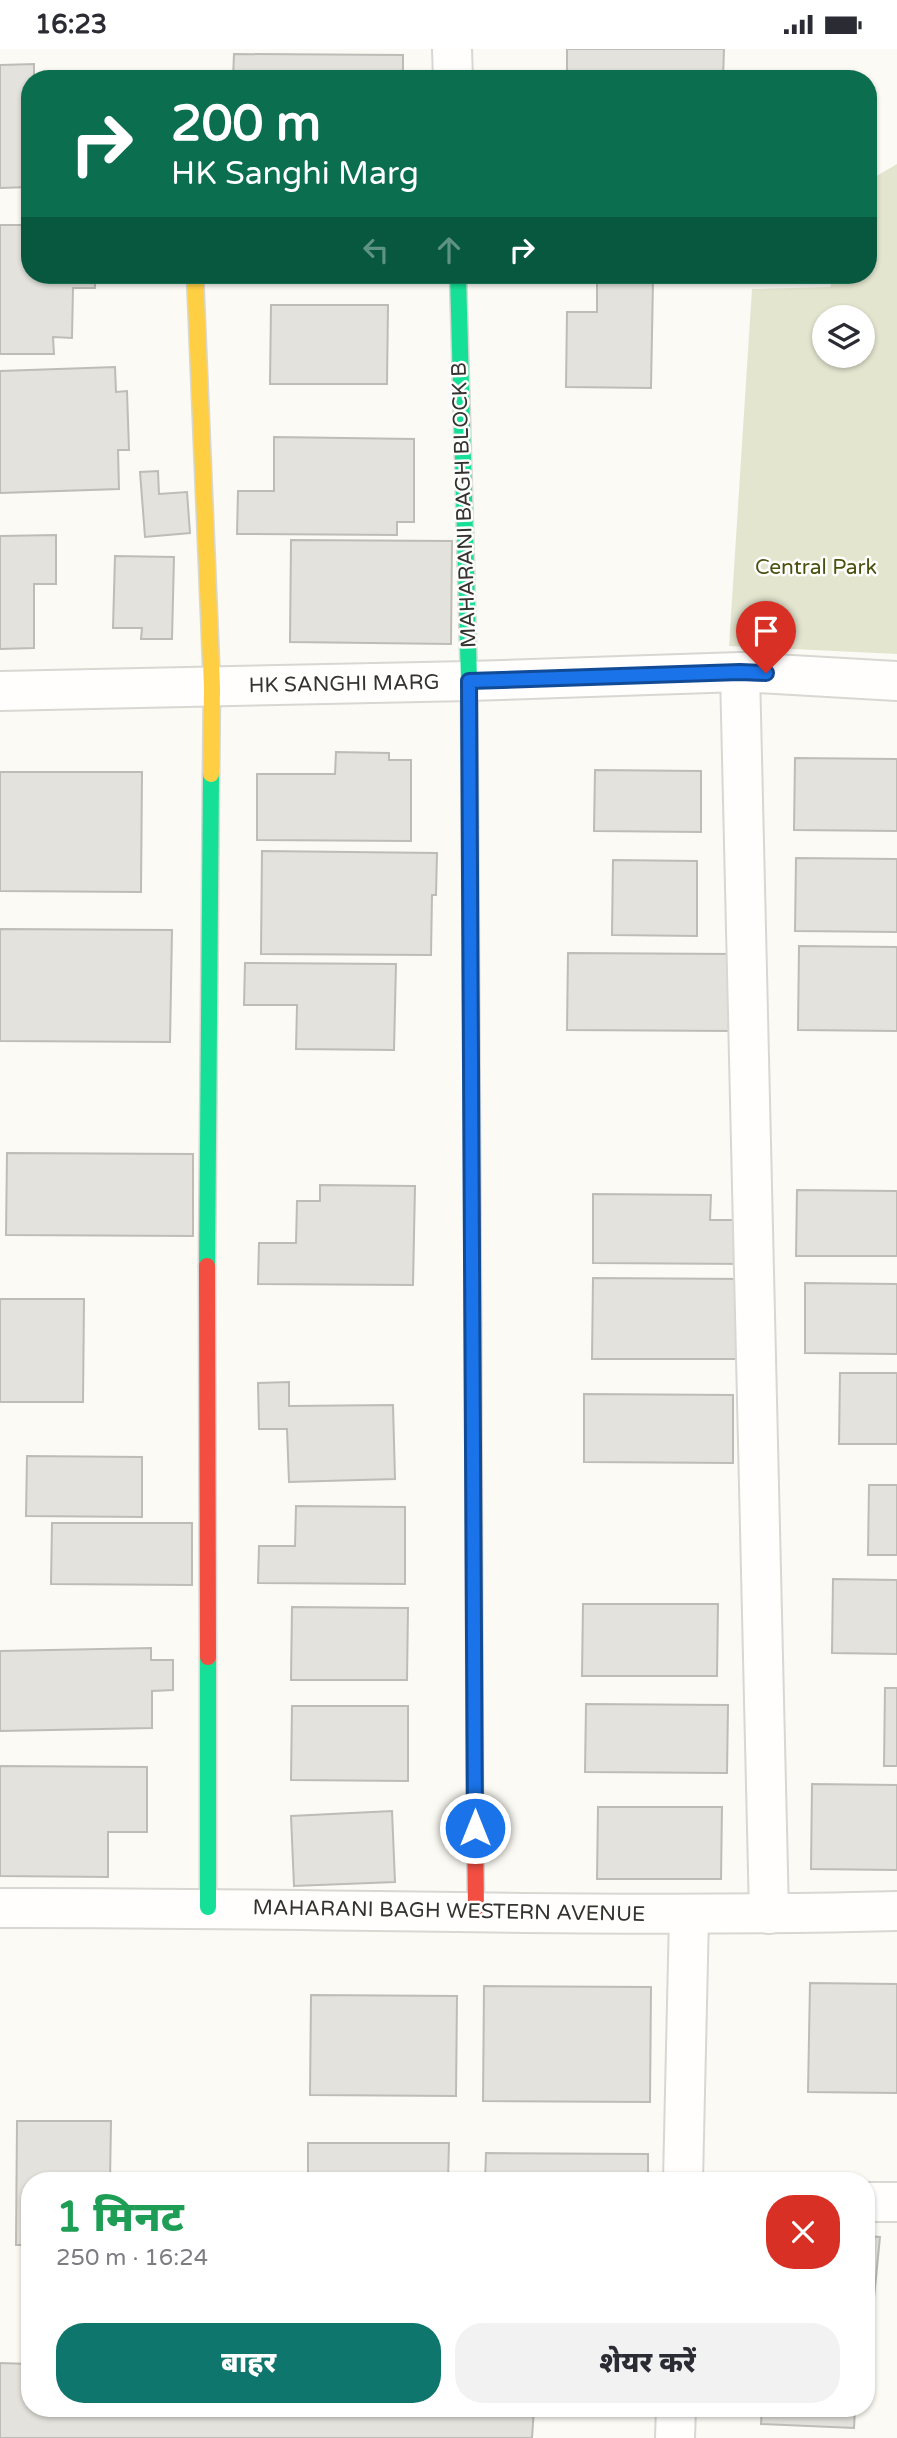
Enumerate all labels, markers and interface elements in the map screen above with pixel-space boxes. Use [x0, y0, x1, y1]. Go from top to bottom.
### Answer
text: 16:23 [35, 9, 107, 40]
text: 200 m [171, 95, 321, 154]
icon: right [56, 98, 147, 189]
text: HK Sanghi Marg [171, 155, 419, 193]
icon: left [357, 231, 395, 269]
icon: ahead [430, 231, 468, 269]
icon: right [503, 231, 541, 269]
map controls [812, 305, 875, 368]
button: layers [812, 305, 875, 368]
street label: MAHARANI BAGH BLOCK B [447, 362, 481, 648]
park label: Central Park [755, 555, 877, 580]
pin [736, 601, 796, 673]
icon: arrive [747, 612, 785, 650]
street label: HK SANGHI MARG [248, 670, 440, 698]
position arrow [438, 1791, 512, 1865]
street label: MAHARANI BAGH WESTERN AVENUE [252, 1895, 646, 1927]
text: 1 मिनट [56, 2192, 184, 2243]
button: close [766, 2195, 840, 2269]
text: 250 m · 16:24 [56, 2244, 208, 2272]
button: बाहर [56, 2323, 441, 2403]
button: शेयर करें [455, 2323, 840, 2403]

